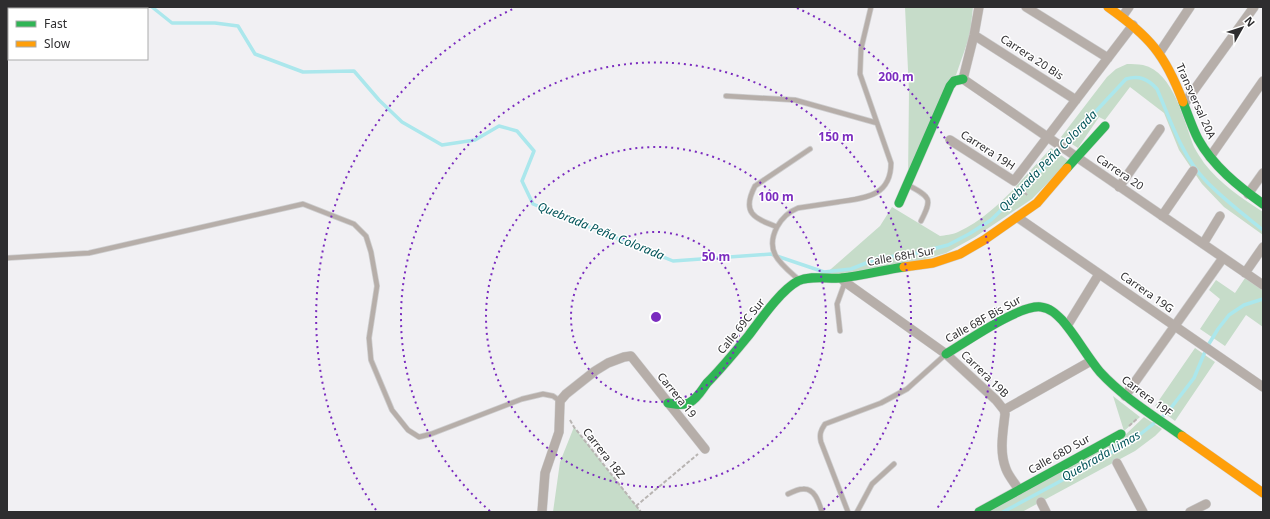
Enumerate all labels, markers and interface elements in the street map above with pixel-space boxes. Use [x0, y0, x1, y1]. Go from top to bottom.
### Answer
legend [8, 8, 148, 60]
north arrow [1222, 8, 1262, 48]
text: N [1242, 13, 1259, 30]
text: Fast [44, 15, 68, 32]
street label: Carrera 20 Bis [998, 31, 1067, 83]
text: Slow [44, 35, 71, 52]
street label: Transversal 20A [1173, 61, 1220, 142]
text: 200 m [878, 68, 914, 85]
water label: Quebrada Peña Colorada [995, 106, 1101, 215]
street label: Carrera 19H [958, 126, 1018, 173]
text: 150 m [818, 128, 854, 145]
street label: Carrera 20 [1094, 150, 1147, 193]
text: 100 m [758, 188, 794, 205]
water label: Quebrada Peña Colorada [535, 197, 667, 264]
street label: Calle 68H Sur [866, 242, 937, 269]
text: 50 m [702, 248, 730, 265]
street label: Carrera 19G [1118, 268, 1177, 316]
street label: Calle 68F Bis Sur [942, 291, 1024, 346]
street label: Calle 69C Sur [713, 294, 768, 357]
centre of rings [649, 310, 663, 324]
street label: Carrera 19B [958, 347, 1013, 400]
street label: Carrera 19 [655, 369, 700, 420]
street label: Carrera 19F [1119, 372, 1176, 420]
street label: Carrera 18Z [580, 424, 629, 481]
water label: Quebrada Limas [1058, 426, 1143, 485]
street label: Calle 68D Sur [1025, 430, 1093, 477]

